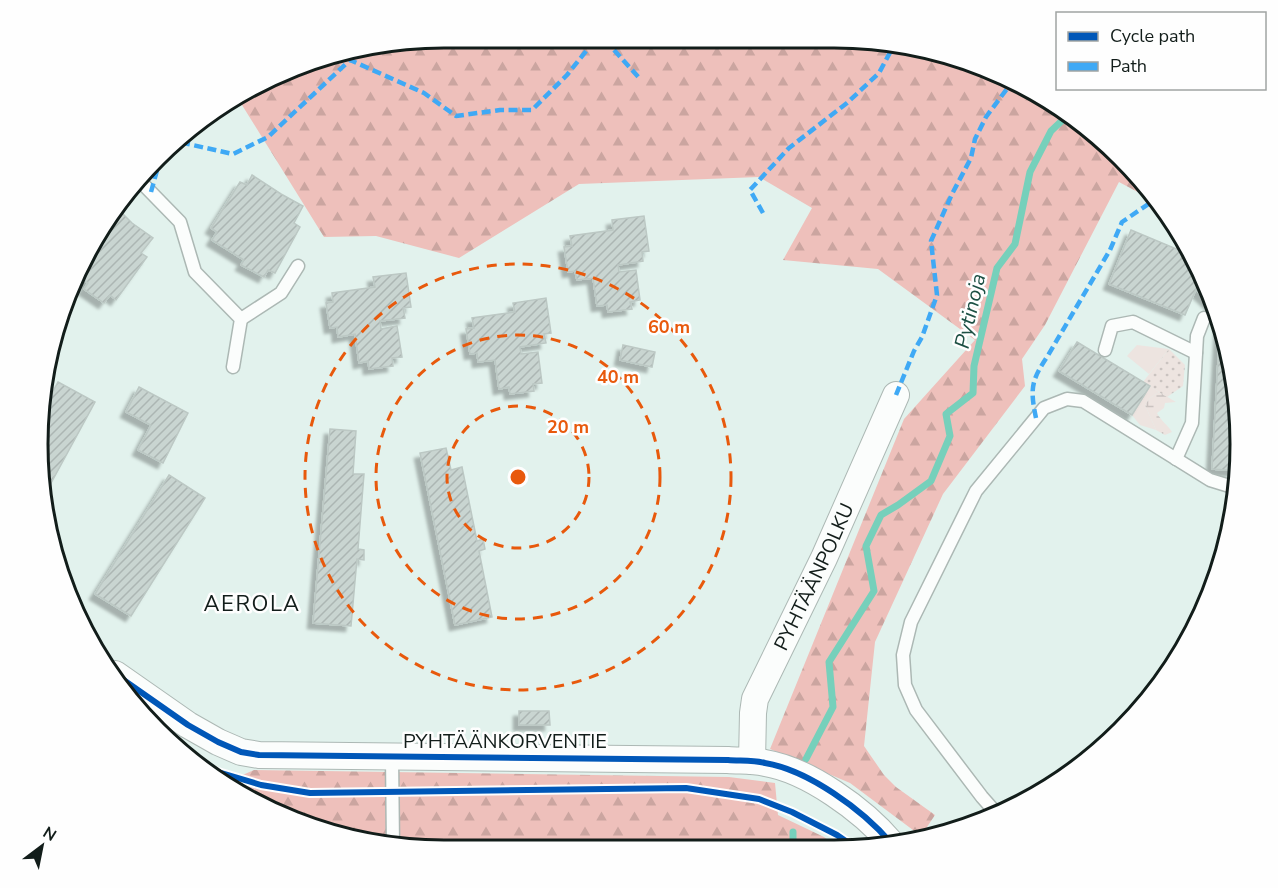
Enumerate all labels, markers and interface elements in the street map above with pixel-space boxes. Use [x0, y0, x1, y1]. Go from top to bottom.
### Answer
legend [1056, 12, 1266, 90]
text: Cycle path [1110, 24, 1195, 48]
text: Path [1110, 54, 1147, 78]
water label: Pytinoja [948, 271, 992, 351]
text: 60 m [648, 315, 690, 339]
text: 40 m [597, 365, 639, 389]
text: 20 m [547, 415, 589, 439]
centre of rings [508, 467, 528, 487]
street label: PYHTÄÄNPOLKU [767, 499, 860, 655]
district label: AEROLA [204, 589, 300, 619]
street label: PYHTÄÄNKORVENTIE [403, 728, 607, 755]
north arrow [12, 816, 72, 876]
text: N [39, 822, 60, 847]

